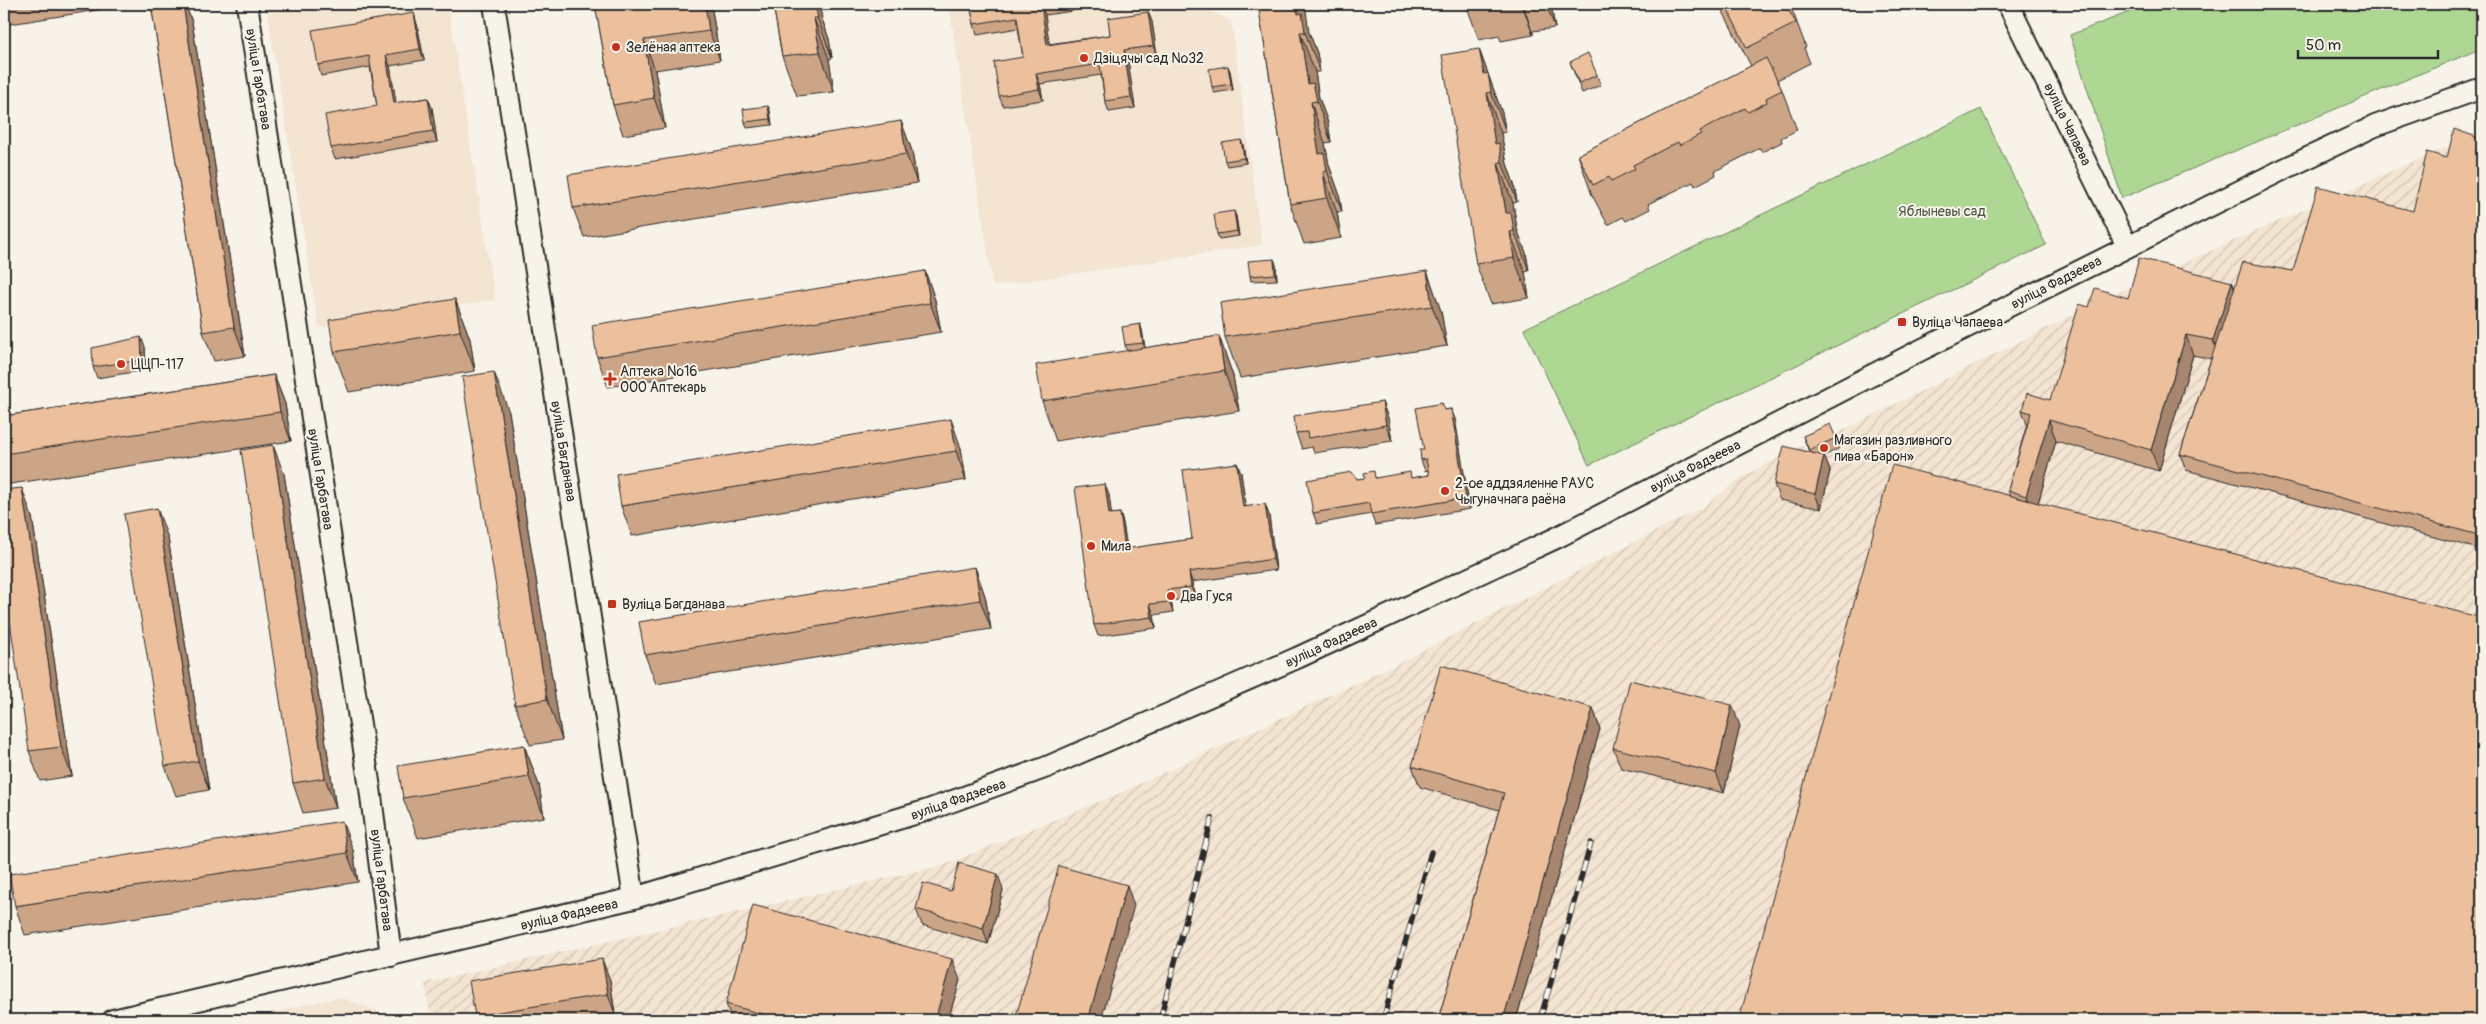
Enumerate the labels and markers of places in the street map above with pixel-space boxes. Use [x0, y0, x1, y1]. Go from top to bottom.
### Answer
place label: Зелёная аптека [626, 39, 721, 56]
marker: Зелёная аптека [610, 41, 622, 53]
place label: Дзіцячы сад №32 [1093, 50, 1204, 67]
marker: Дзіцячы сад №32 [1078, 52, 1090, 64]
place label: Вуліца Чапаева [1912, 314, 2003, 331]
marker: Вуліца Чапаева [1896, 316, 1908, 328]
place label: ЦЦП-117 [131, 356, 184, 373]
marker: ЦЦП-117 [115, 358, 127, 370]
place label: Аптека №16 ООО Аптекарь [620, 363, 707, 396]
marker: Аптека №16 ООО Аптекарь [604, 373, 616, 385]
place label: Магазин разливного пива «Барон» [1834, 432, 1953, 465]
marker: Магазин разливного пива «Барон» [1818, 442, 1830, 454]
place label: 2-ое аддзяленне РАУС Чыгуначнага раёна [1455, 475, 1595, 508]
marker: 2-ое аддзяленне РАУС Чыгуначнага раёна [1439, 485, 1451, 497]
place label: Мила [1101, 538, 1131, 555]
marker: Мила [1085, 540, 1097, 552]
place label: Два Гуся [1180, 588, 1232, 605]
marker: Два Гуся [1165, 590, 1177, 602]
place label: Вуліца Багданава [622, 596, 725, 613]
marker: Вуліца Багданава [606, 598, 618, 610]

